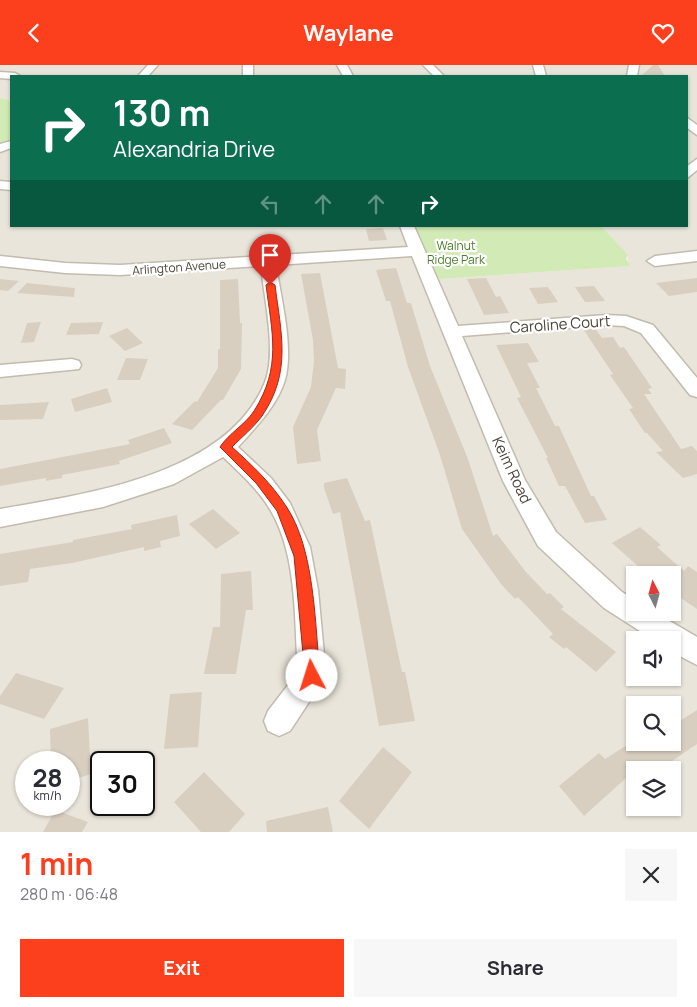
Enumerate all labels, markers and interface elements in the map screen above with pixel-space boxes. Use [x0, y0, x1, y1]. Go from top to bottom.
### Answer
text: Waylane [303, 18, 394, 48]
icon: back [20, 19, 48, 47]
icon: heart [649, 19, 677, 47]
text: 130 m [113, 89, 210, 137]
icon: right [30, 95, 95, 160]
text: Alexandria Drive [113, 134, 275, 164]
icon: left [256, 190, 284, 218]
icon: ahead [309, 190, 337, 218]
icon: ahead [362, 190, 390, 218]
icon: right [415, 190, 443, 218]
pin [249, 234, 291, 285]
park label: Walnut Ridge Park [427, 237, 486, 268]
icon: arrive [256, 241, 284, 269]
street label: Arlington Avenue [131, 255, 227, 279]
street label: Caroline Court [509, 310, 611, 338]
street label: Keim Road [487, 433, 537, 507]
north arrow [626, 566, 681, 621]
map controls [626, 566, 681, 816]
button: sound [626, 631, 681, 686]
position arrow [285, 649, 337, 701]
button: search [626, 696, 681, 751]
speed limit sign: 30 [90, 751, 155, 816]
text: 28 [32, 760, 63, 795]
button: layers [626, 761, 681, 816]
text: km/h [34, 787, 61, 804]
text: 1 min [20, 843, 93, 884]
button: close [625, 849, 677, 901]
text: 280 m · 06:48 [20, 883, 118, 905]
button: Exit [20, 939, 344, 997]
button: Share [354, 939, 677, 997]

